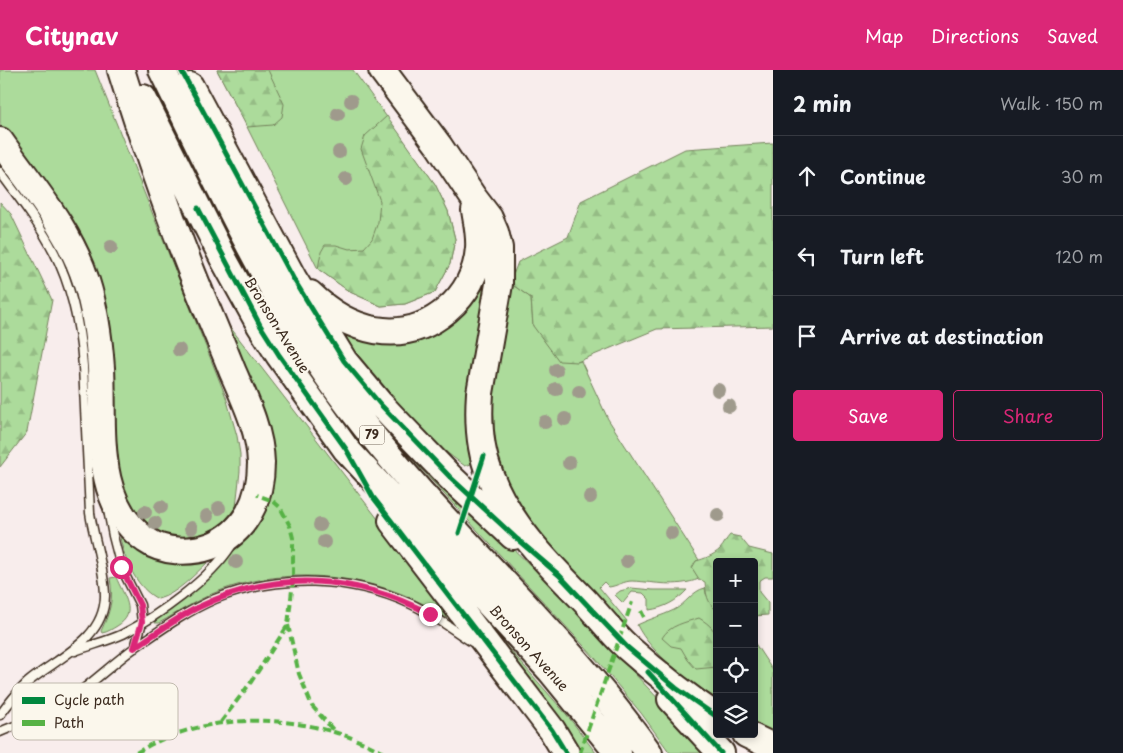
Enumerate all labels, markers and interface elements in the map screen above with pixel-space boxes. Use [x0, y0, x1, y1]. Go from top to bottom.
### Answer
text: Citynav [25, 17, 118, 53]
text: Map [865, 22, 903, 49]
text: Directions [931, 22, 1019, 49]
text: Saved [1047, 22, 1098, 49]
text: 2 min [793, 87, 852, 119]
text: Walk · 150 m [1000, 91, 1103, 115]
icon: ahead [793, 162, 821, 190]
text: Continue [840, 162, 926, 190]
text: 30 m [1061, 164, 1103, 188]
icon: left [793, 242, 821, 270]
text: Turn left [840, 242, 924, 270]
text: 120 m [1056, 244, 1103, 268]
street label: Bronson Avenue [239, 273, 316, 377]
icon: arrive [793, 322, 821, 350]
text: Arrive at destination [840, 322, 1044, 350]
button: Save [793, 390, 943, 441]
button: Share [953, 390, 1103, 441]
road number: 79 [360, 426, 384, 444]
route start [110, 556, 133, 579]
map controls [713, 558, 758, 738]
button: + [713, 558, 758, 603]
street label: Bronson Avenue [485, 600, 574, 696]
route end [419, 603, 442, 626]
button: − [713, 603, 758, 648]
button: locate [713, 648, 758, 693]
legend [12, 683, 178, 740]
text: Cycle path [54, 689, 125, 710]
button: layers [713, 693, 758, 738]
text: Path [54, 712, 84, 733]

